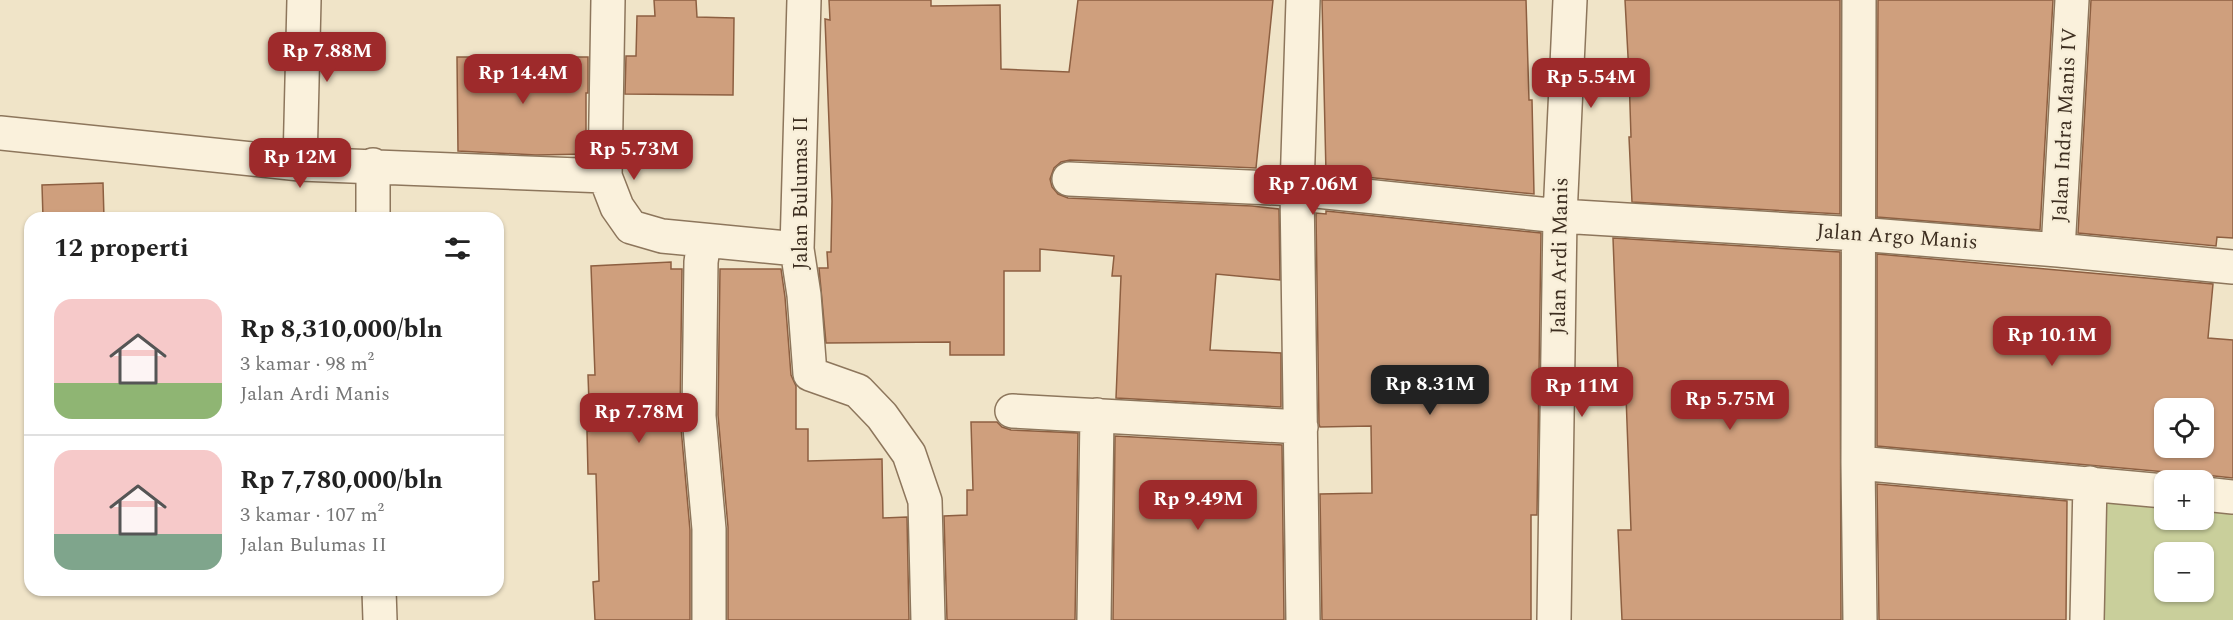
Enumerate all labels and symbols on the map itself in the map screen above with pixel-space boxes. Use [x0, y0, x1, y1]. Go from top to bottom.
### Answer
street label: Jalan Indra Manis IV [2044, 27, 2086, 223]
pin: Rp 7.88M [265, 32, 389, 83]
pin: Rp 14.4M [461, 54, 585, 105]
pin: Rp 5.54M [1529, 58, 1653, 109]
street label: Jalan Bulumas II [785, 116, 817, 270]
pin: Rp 5.73M [572, 130, 696, 181]
pin: Rp 12M [251, 138, 349, 189]
pin: Rp 7.06M [1251, 165, 1375, 216]
street label: Jalan Ardi Manis [1543, 177, 1577, 335]
street label: Jalan Argo Manis [1815, 215, 1979, 259]
pin: Rp 10.1M [1990, 316, 2114, 367]
pin: Rp 8.31M [1368, 365, 1492, 416]
pin: Rp 11M [1533, 367, 1631, 418]
pin: Rp 5.75M [1668, 380, 1792, 431]
pin: Rp 7.78M [577, 393, 701, 444]
pin: Rp 9.49M [1136, 480, 1260, 531]

